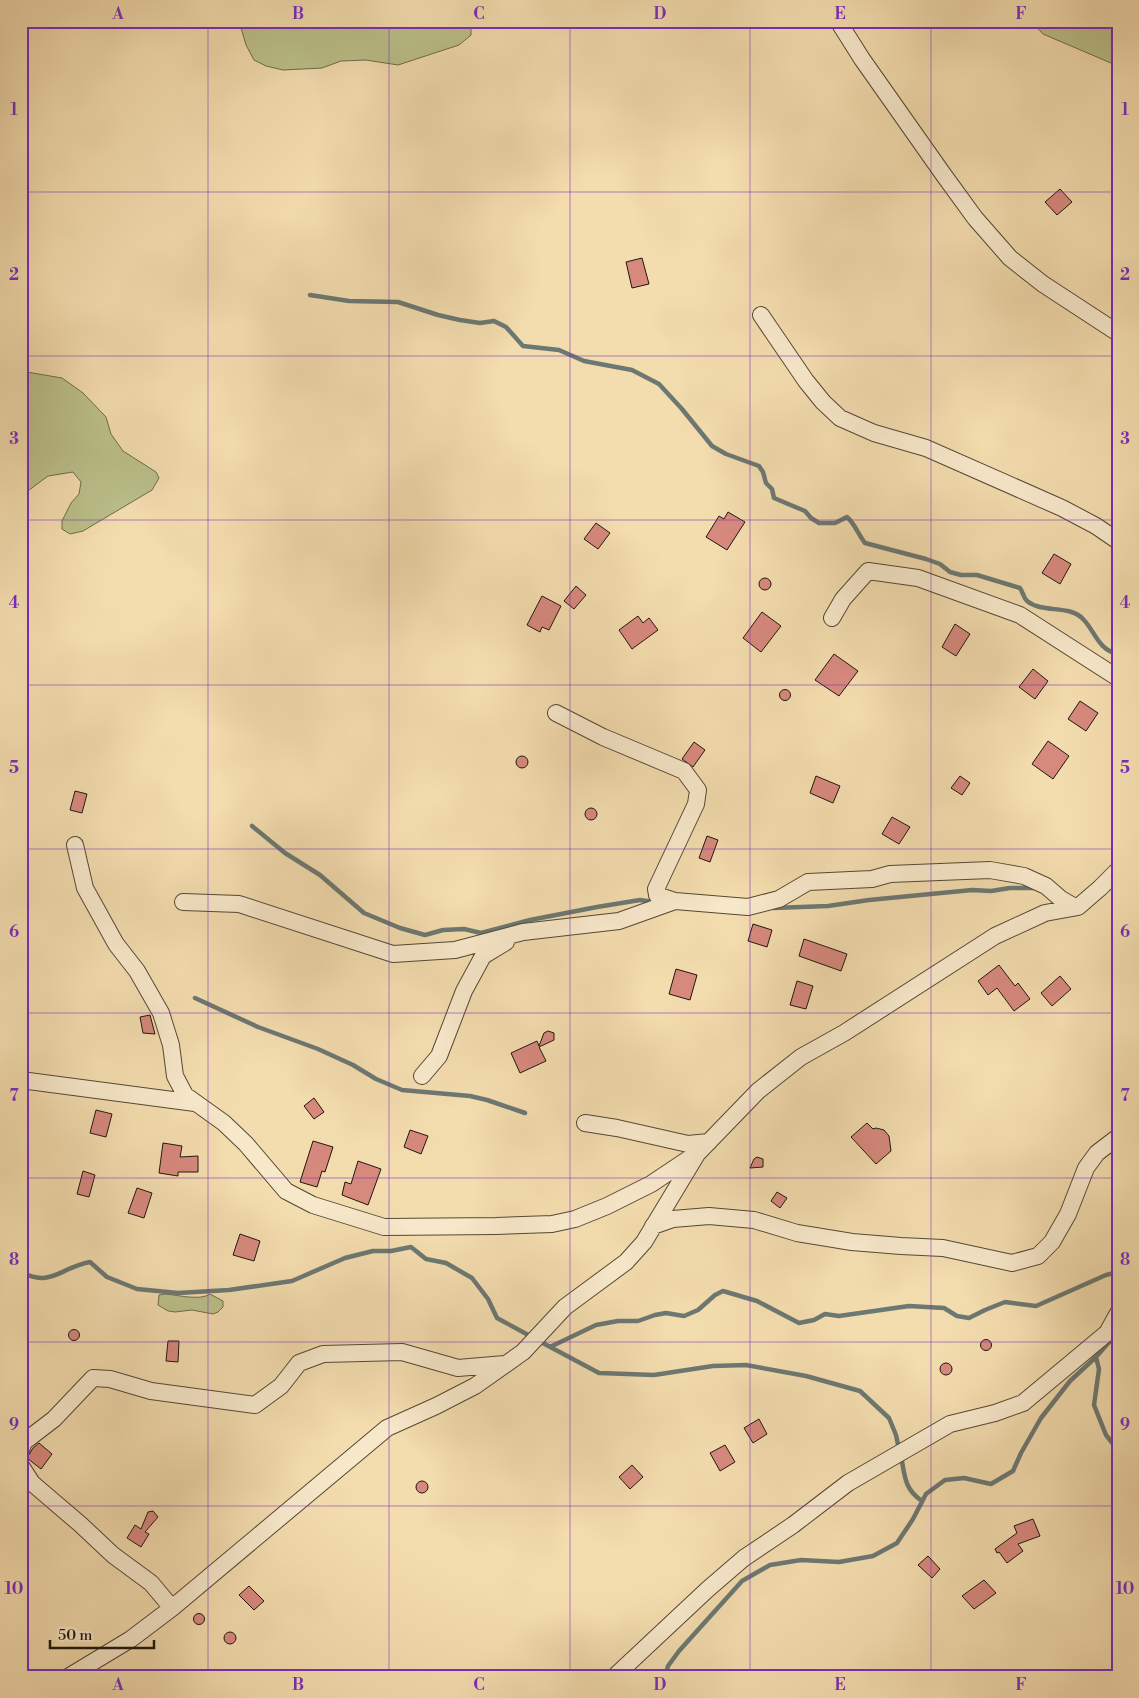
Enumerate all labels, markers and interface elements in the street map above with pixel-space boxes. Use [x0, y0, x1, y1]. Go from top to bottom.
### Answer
text: A [111, 4, 124, 24]
text: B [292, 4, 304, 24]
text: C [473, 4, 485, 24]
text: D [654, 4, 667, 24]
text: E [834, 4, 846, 24]
text: F [1015, 4, 1027, 24]
text: 1 [10, 100, 18, 120]
text: 1 [1121, 100, 1129, 120]
text: 2 [9, 265, 19, 285]
text: 2 [1120, 265, 1130, 285]
text: 3 [9, 429, 19, 449]
text: 3 [1120, 429, 1130, 449]
text: 4 [9, 593, 20, 613]
text: 4 [1120, 593, 1131, 613]
text: 5 [9, 758, 19, 778]
text: 5 [1120, 758, 1130, 778]
text: 6 [9, 922, 19, 942]
text: 6 [1120, 922, 1130, 942]
text: 7 [9, 1086, 19, 1106]
text: 7 [1120, 1086, 1130, 1106]
text: 8 [9, 1250, 19, 1270]
text: 8 [1120, 1250, 1130, 1270]
text: 9 [9, 1415, 19, 1435]
text: 9 [1120, 1415, 1130, 1435]
text: 10 [5, 1579, 23, 1599]
text: 10 [1116, 1579, 1134, 1599]
scale bar [50, 1618, 154, 1650]
text: 50 m [58, 1626, 92, 1645]
text: A [111, 1675, 124, 1695]
text: B [292, 1675, 304, 1695]
text: C [473, 1675, 485, 1695]
text: D [654, 1675, 667, 1695]
text: E [834, 1675, 846, 1695]
text: F [1015, 1675, 1027, 1695]

